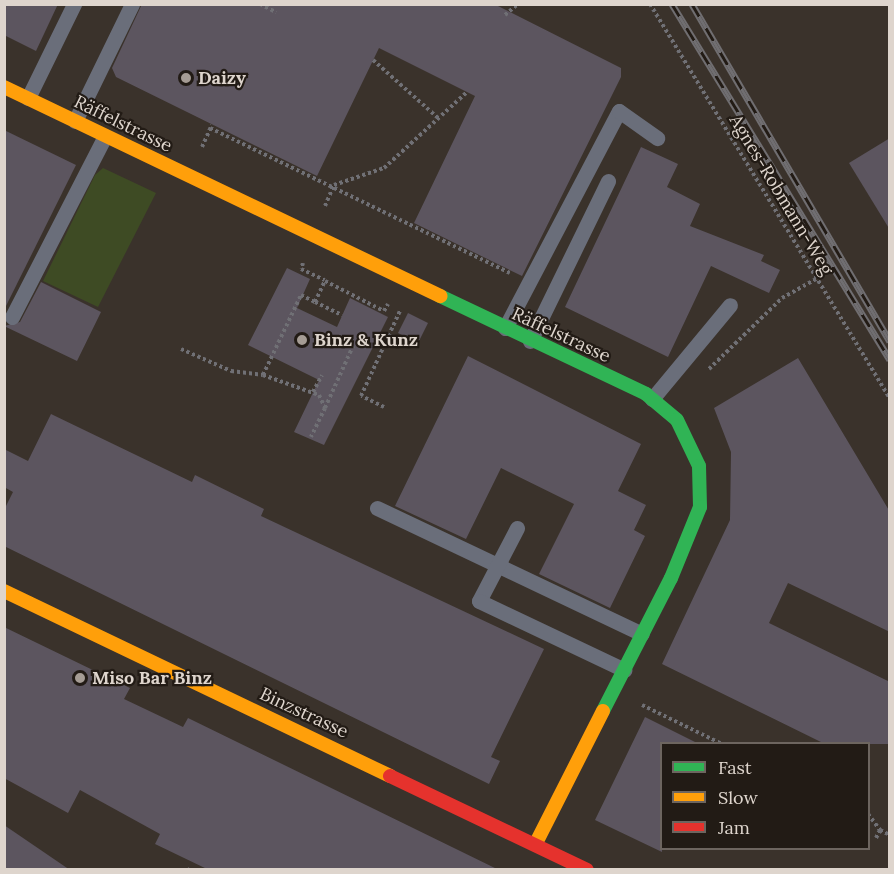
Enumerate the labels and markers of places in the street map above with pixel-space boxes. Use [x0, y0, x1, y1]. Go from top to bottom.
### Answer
place label: Daizy [198, 67, 246, 89]
marker: Daizy [179, 71, 193, 85]
place label: Binz & Kunz [314, 329, 418, 351]
marker: Binz & Kunz [295, 333, 309, 347]
place label: Miso Bar Binz [92, 667, 212, 689]
marker: Miso Bar Binz [73, 671, 87, 685]

